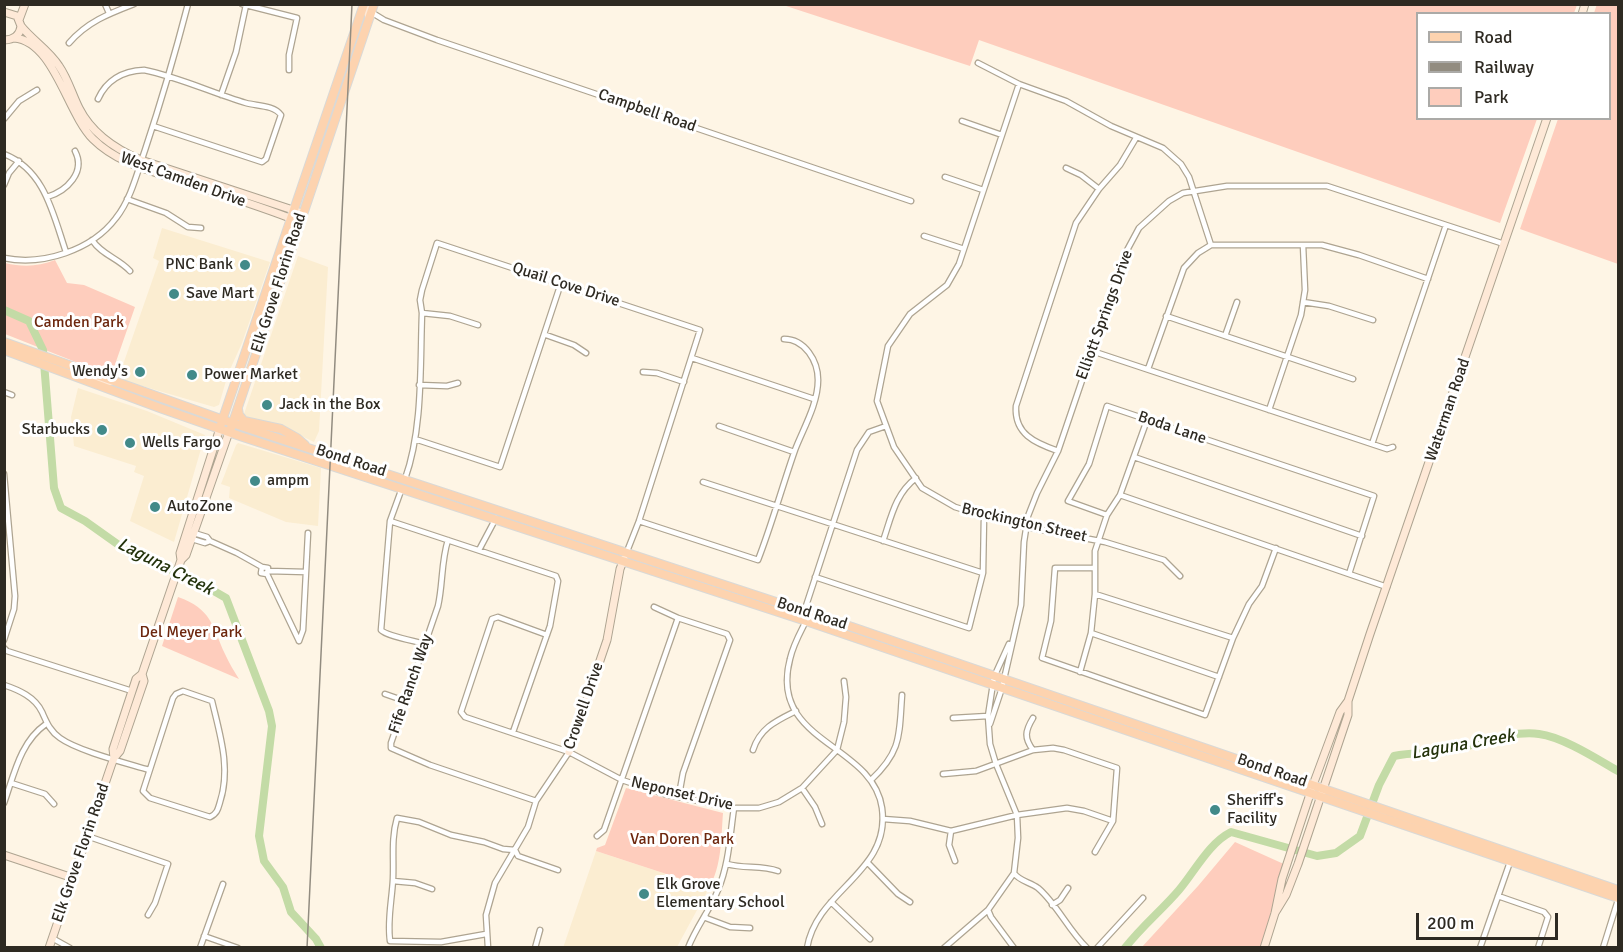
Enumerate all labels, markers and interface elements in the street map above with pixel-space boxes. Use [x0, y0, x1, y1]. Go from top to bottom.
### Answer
legend [1416, 12, 1611, 120]
text: Road [1474, 26, 1513, 48]
text: Railway [1474, 56, 1534, 78]
street label: Campbell Road [595, 85, 699, 137]
text: Park [1474, 86, 1509, 108]
street label: West Camden Drive [118, 148, 248, 212]
street label: Elk Grove Florin Road [247, 211, 311, 355]
street label: Elliott Springs Drive [1073, 247, 1137, 383]
place label: PNC Bank [165, 255, 233, 275]
marker: PNC Bank [238, 258, 252, 272]
street label: Quail Cove Drive [510, 259, 622, 311]
place label: Save Mart [186, 284, 254, 304]
marker: Save Mart [167, 287, 181, 301]
park label: Camden Park [34, 313, 124, 333]
street label: Waterman Road [1421, 356, 1475, 464]
place label: Wendy's [72, 362, 128, 382]
marker: Wendy's [133, 365, 147, 379]
place label: Power Market [204, 365, 298, 385]
marker: Power Market [185, 368, 199, 382]
place label: Jack in the Box [279, 395, 380, 415]
marker: Jack in the Box [260, 398, 274, 412]
street label: Boda Lane [1135, 407, 1209, 449]
place label: Starbucks [22, 420, 90, 440]
marker: Starbucks [95, 423, 109, 437]
place label: Wells Fargo [142, 433, 221, 453]
marker: Wells Fargo [123, 436, 137, 450]
street label: Bond Road [313, 441, 389, 481]
place label: ampm [267, 471, 309, 491]
marker: ampm [248, 474, 262, 488]
place label: AutoZone [167, 497, 233, 517]
street label: Brockington Street [959, 499, 1089, 547]
marker: AutoZone [148, 500, 162, 514]
water label: Laguna Creek [113, 534, 217, 600]
street label: Bond Road [774, 594, 850, 634]
park label: Del Meyer Park [140, 623, 242, 643]
street label: Fife Ranch Way [385, 632, 437, 736]
street label: Crowell Drive [560, 660, 608, 752]
water label: Laguna Creek [1410, 725, 1516, 765]
street label: Bond Road [1234, 750, 1310, 792]
street label: Neponset Drive [629, 773, 735, 815]
street label: Elk Grove Florin Road [48, 781, 114, 925]
place label: Sheriff's Facility [1227, 791, 1284, 829]
marker: Sheriff's Facility [1208, 803, 1222, 817]
park label: Van Doren Park [630, 830, 734, 850]
place label: Elk Grove Elementary School [656, 875, 785, 913]
marker: Elk Grove Elementary School [637, 887, 651, 901]
scale bar [1419, 901, 1562, 939]
text: 200 m [1427, 912, 1474, 934]

